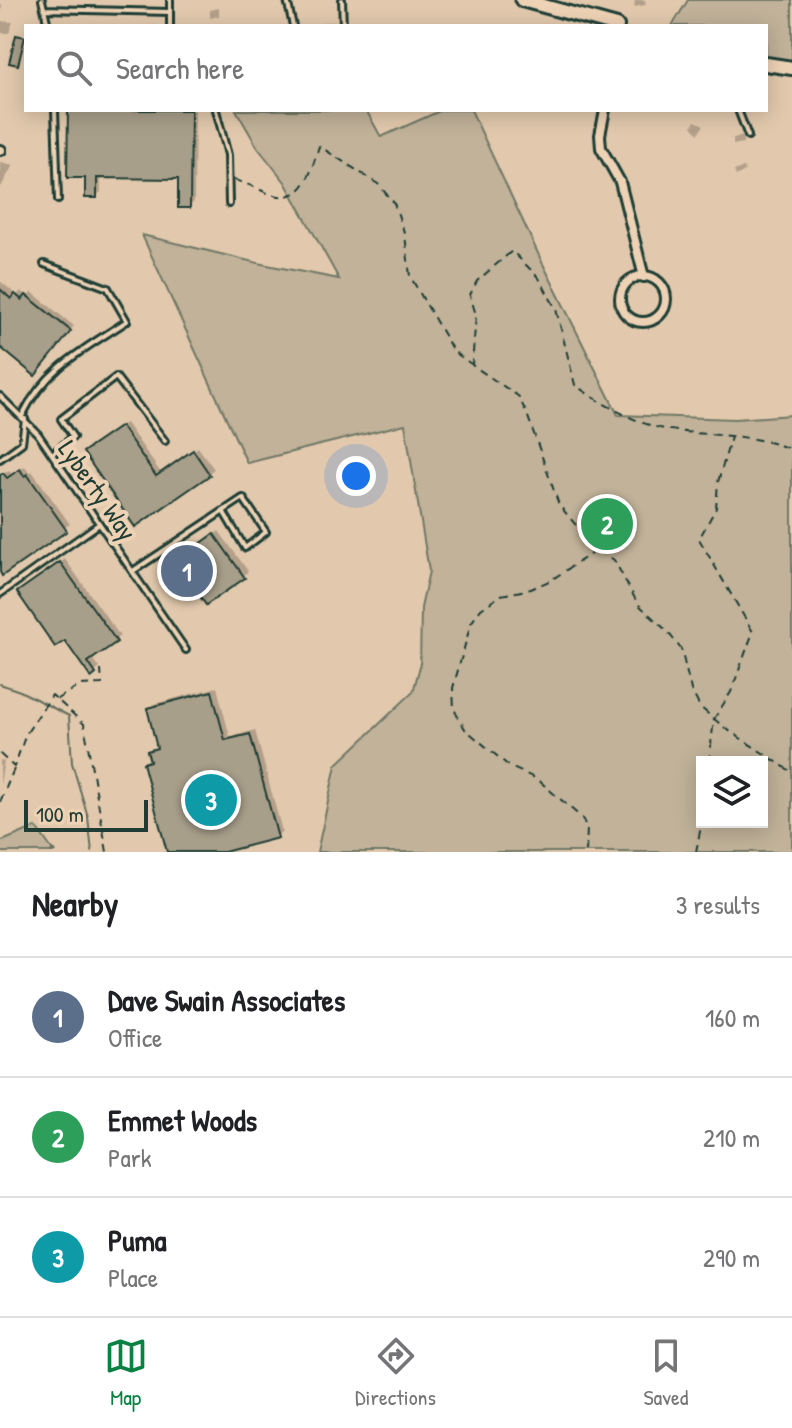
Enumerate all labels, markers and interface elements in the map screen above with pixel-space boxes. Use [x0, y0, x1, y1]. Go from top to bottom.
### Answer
search box [24, 24, 768, 112]
icon: search [52, 46, 96, 90]
text: Search here [116, 48, 244, 88]
street label: Lyberty Way [51, 433, 145, 547]
your location [336, 456, 376, 496]
pin: 2 [581, 494, 633, 554]
pin: 1 [161, 541, 213, 601]
map controls [696, 756, 768, 828]
button: layers [696, 756, 768, 828]
pin: 3 [185, 770, 237, 830]
scale bar [24, 796, 148, 832]
text: 100 m [36, 799, 84, 829]
text: Nearby [32, 881, 118, 927]
text: 3 results [676, 887, 760, 922]
text: Dave Swain Associates [108, 980, 345, 1020]
text: 1 [53, 1000, 63, 1035]
text: 160 m [705, 1000, 760, 1035]
text: Office [108, 1020, 162, 1055]
text: Emmet Woods [108, 1100, 257, 1140]
text: 2 [52, 1120, 64, 1155]
text: 210 m [703, 1120, 760, 1155]
text: Park [108, 1140, 152, 1175]
text: Puma [108, 1220, 167, 1260]
text: 3 [52, 1240, 64, 1275]
text: 290 m [703, 1240, 760, 1275]
text: Place [108, 1260, 158, 1295]
tab: Map [104, 1334, 148, 1412]
tab: Directions [355, 1334, 436, 1412]
tab: Saved [643, 1334, 688, 1412]

